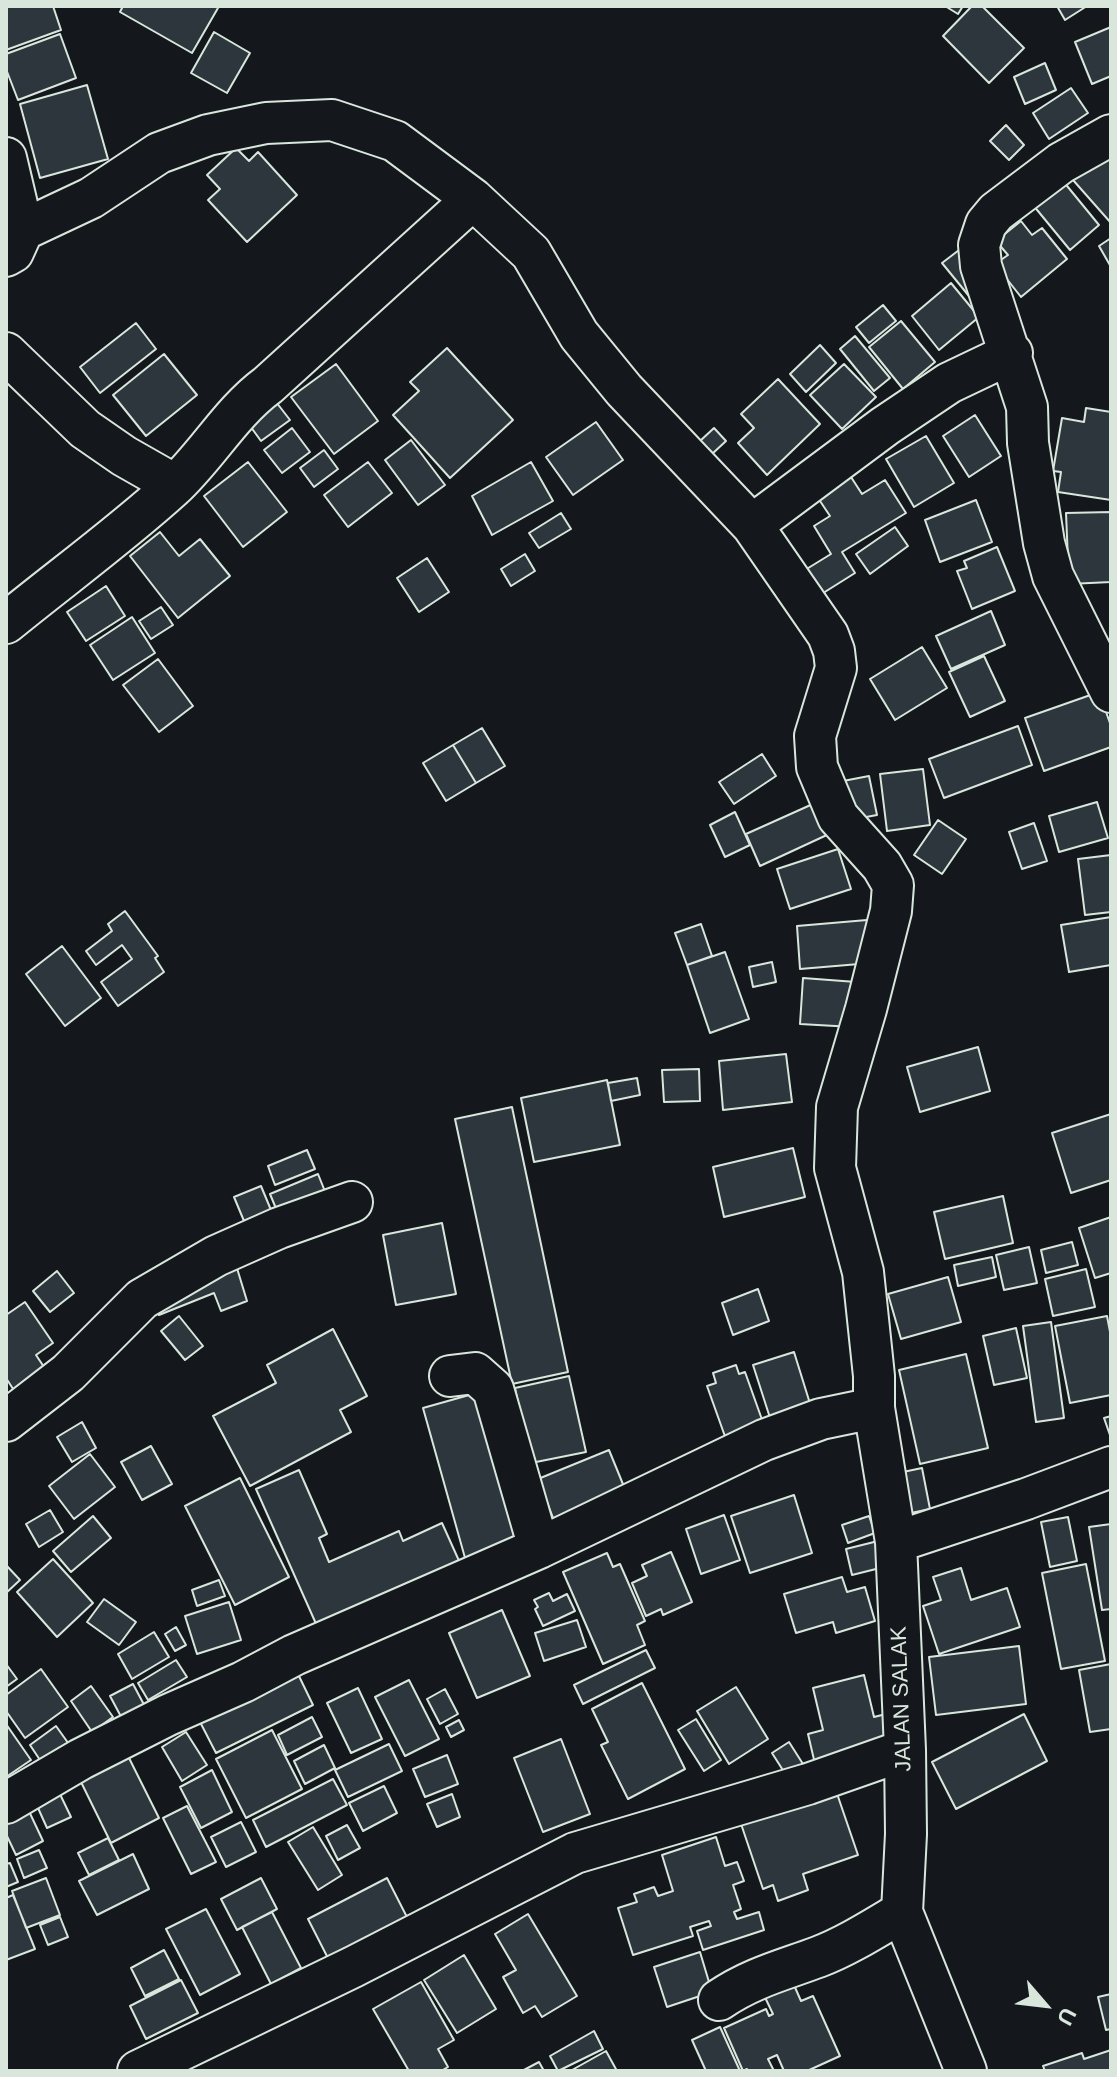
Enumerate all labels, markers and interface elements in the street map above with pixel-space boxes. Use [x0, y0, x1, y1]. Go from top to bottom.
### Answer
street label: JALAN SALAK [886, 1626, 918, 1772]
north arrow [1005, 1965, 1085, 2045]
text: U [1052, 2004, 1081, 2029]

